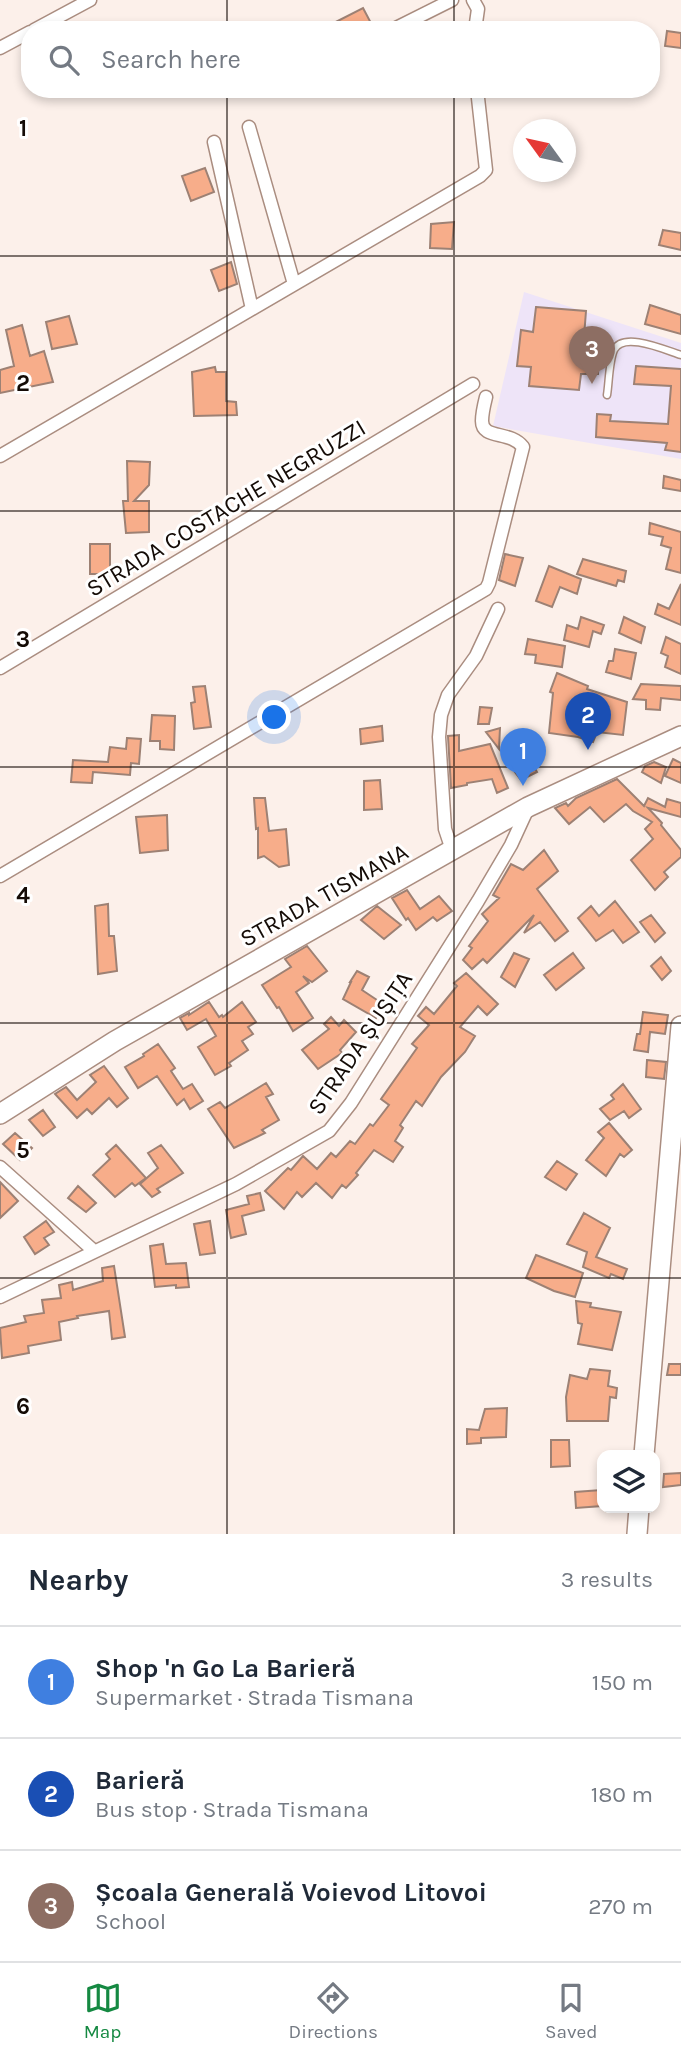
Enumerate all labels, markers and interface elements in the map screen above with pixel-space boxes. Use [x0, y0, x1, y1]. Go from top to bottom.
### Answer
search box [21, 21, 660, 98]
icon: search [45, 41, 83, 79]
text: Search here [101, 44, 241, 75]
text: 1 [19, 115, 27, 142]
north arrow [513, 119, 576, 182]
pin: 3 [569, 326, 615, 384]
text: 2 [16, 370, 30, 397]
street label: STRADA COSTACHE NEGRUZZI [81, 413, 371, 603]
text: 3 [16, 626, 30, 653]
pin: 2 [565, 692, 611, 750]
your location [257, 700, 291, 734]
pin: 1 [500, 728, 546, 786]
street label: STRADA TISMANA [235, 837, 413, 953]
text: 4 [16, 882, 30, 909]
street label: STRADA ȘUȘIȚA [302, 966, 418, 1120]
text: 5 [16, 1137, 30, 1164]
text: 6 [16, 1393, 30, 1420]
map controls [597, 1450, 660, 1513]
button: layers [597, 1450, 660, 1513]
text: Nearby [28, 1562, 128, 1598]
text: 3 results [561, 1566, 653, 1593]
text: Shop 'n Go La Barieră [95, 1653, 356, 1684]
text: 1 [47, 1669, 55, 1696]
text: 150 m [592, 1669, 653, 1696]
text: Supermarket · Strada Tismana [95, 1684, 414, 1711]
text: Barieră [95, 1765, 185, 1796]
text: 2 [44, 1781, 58, 1808]
text: 180 m [591, 1781, 653, 1808]
text: Bus stop · Strada Tismana [95, 1796, 369, 1823]
text: Școala Generală Voievod Litovoi [95, 1877, 487, 1908]
text: 3 [44, 1893, 58, 1920]
text: 270 m [588, 1893, 653, 1920]
text: School [95, 1908, 166, 1935]
tab: Map [84, 1979, 122, 2043]
tab: Directions [289, 1979, 378, 2043]
tab: Saved [545, 1979, 597, 2043]

